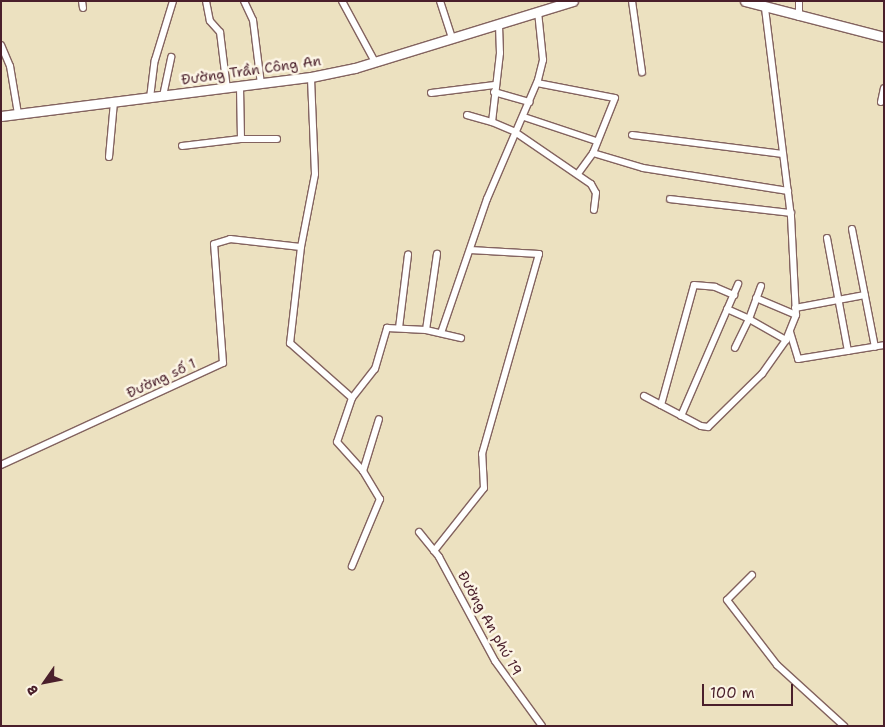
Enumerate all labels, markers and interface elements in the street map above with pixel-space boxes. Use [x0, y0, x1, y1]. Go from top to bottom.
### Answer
street label: Đường Trần Công An [180, 52, 322, 88]
street label: Đường số 1 [124, 355, 198, 401]
street label: Đường An phú 19 [454, 568, 526, 678]
north arrow [20, 657, 70, 707]
scale bar [705, 674, 796, 706]
text: B [22, 682, 42, 699]
text: 100 m [710, 683, 755, 703]

